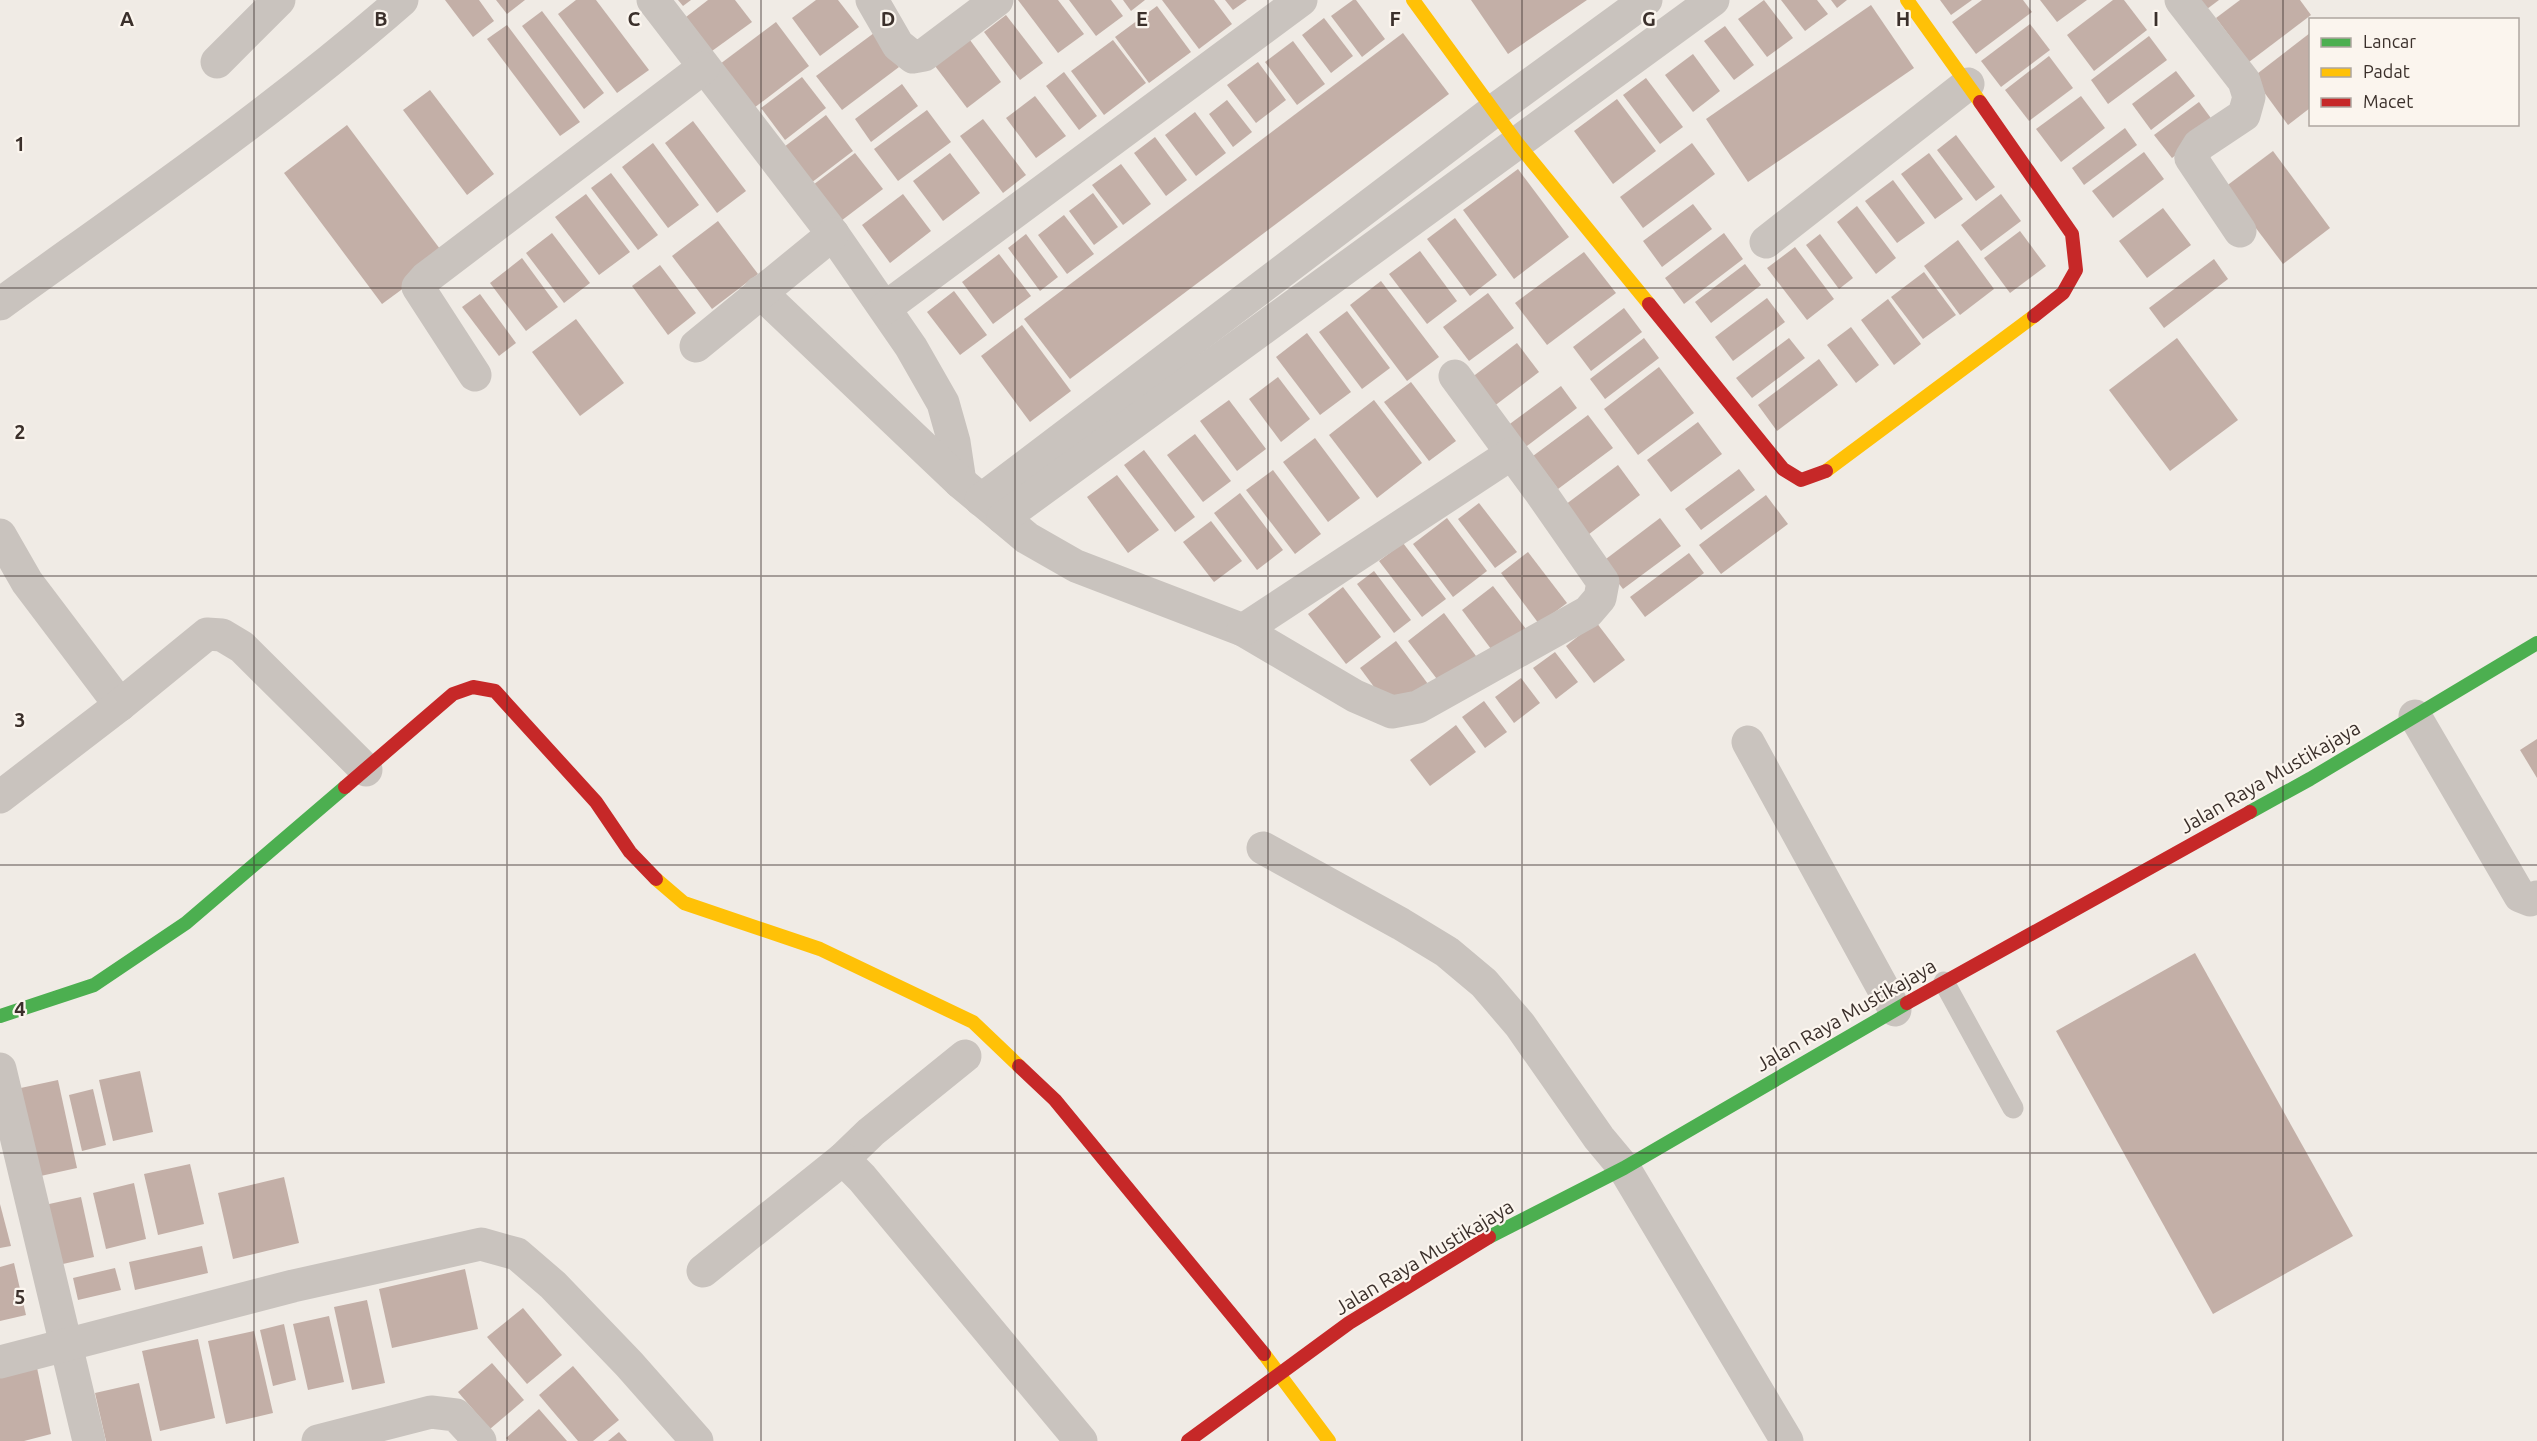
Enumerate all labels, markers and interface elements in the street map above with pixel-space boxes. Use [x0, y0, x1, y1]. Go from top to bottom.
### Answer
text: A [120, 7, 134, 30]
text: B [374, 7, 388, 30]
text: C [628, 7, 641, 30]
text: D [881, 7, 895, 30]
text: E [1136, 7, 1148, 30]
text: F [1389, 7, 1401, 30]
text: G [1642, 7, 1656, 30]
text: H [1896, 7, 1910, 30]
text: I [2153, 7, 2159, 30]
legend [2309, 18, 2519, 126]
text: Lancar [2363, 31, 2416, 51]
text: Padat [2363, 61, 2410, 81]
text: Macet [2363, 91, 2413, 111]
text: 1 [14, 132, 26, 155]
text: 2 [14, 420, 26, 443]
text: 3 [14, 708, 26, 731]
street label: Jalan Raya Mustikajaya [2175, 716, 2364, 838]
street label: Jalan Raya Mustikajaya [1751, 954, 1940, 1076]
text: 4 [14, 997, 26, 1020]
street label: Jalan Raya Mustikajaya [1330, 1194, 1517, 1319]
text: 5 [14, 1285, 26, 1308]

